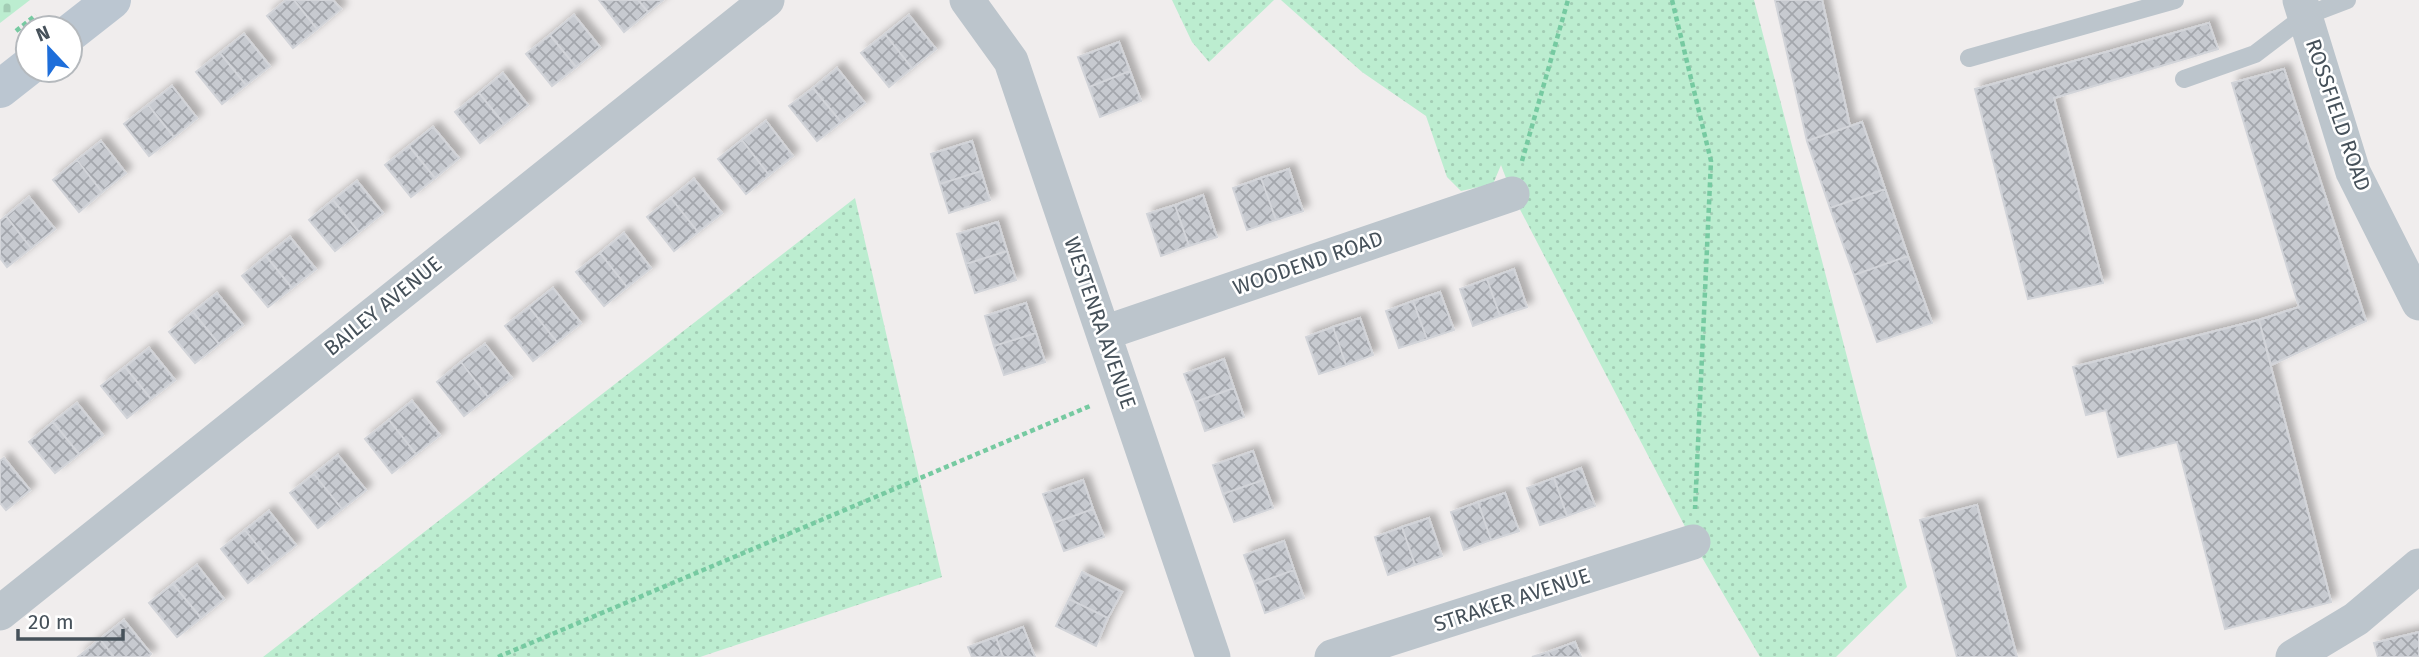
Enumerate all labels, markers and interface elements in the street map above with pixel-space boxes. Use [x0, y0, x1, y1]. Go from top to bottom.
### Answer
north arrow [14, 14, 84, 84]
text: N [33, 21, 53, 47]
street label: ROSSFIELD ROAD [2300, 35, 2376, 195]
street label: WOODEND ROAD [1230, 225, 1386, 301]
street label: WESTENRA AVENUE [1058, 234, 1142, 412]
street label: BAILEY AVENUE [319, 251, 447, 361]
street label: STRAKER AVENUE [1431, 563, 1593, 637]
scale bar [18, 598, 122, 642]
text: 20 m [28, 609, 74, 635]

